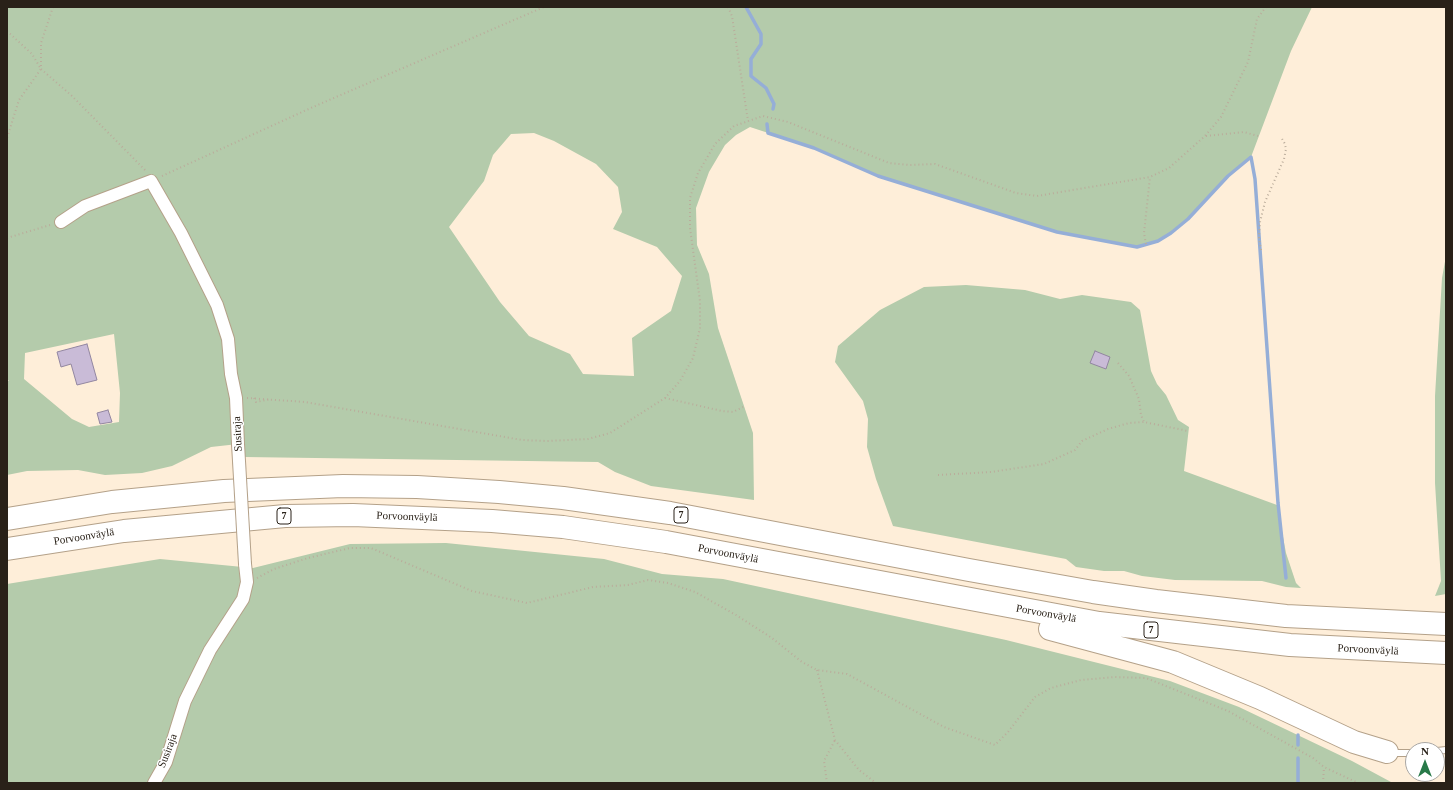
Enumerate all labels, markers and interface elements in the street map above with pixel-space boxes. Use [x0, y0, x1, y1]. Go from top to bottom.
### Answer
street label: Susiraja [230, 416, 246, 452]
road number: 7 [674, 507, 688, 523]
road number: 7 [277, 508, 291, 524]
street label: Porvoonväylä [376, 509, 438, 525]
street label: Porvoonväylä [53, 526, 115, 548]
street label: Porvoonväylä [697, 542, 759, 566]
street label: Porvoonväylä [1015, 602, 1077, 626]
road number: 7 [1144, 622, 1158, 638]
street label: Porvoonväylä [1337, 642, 1399, 658]
street label: Susiraja [155, 732, 181, 770]
north arrow [1405, 742, 1445, 782]
text: N [1421, 745, 1429, 757]

